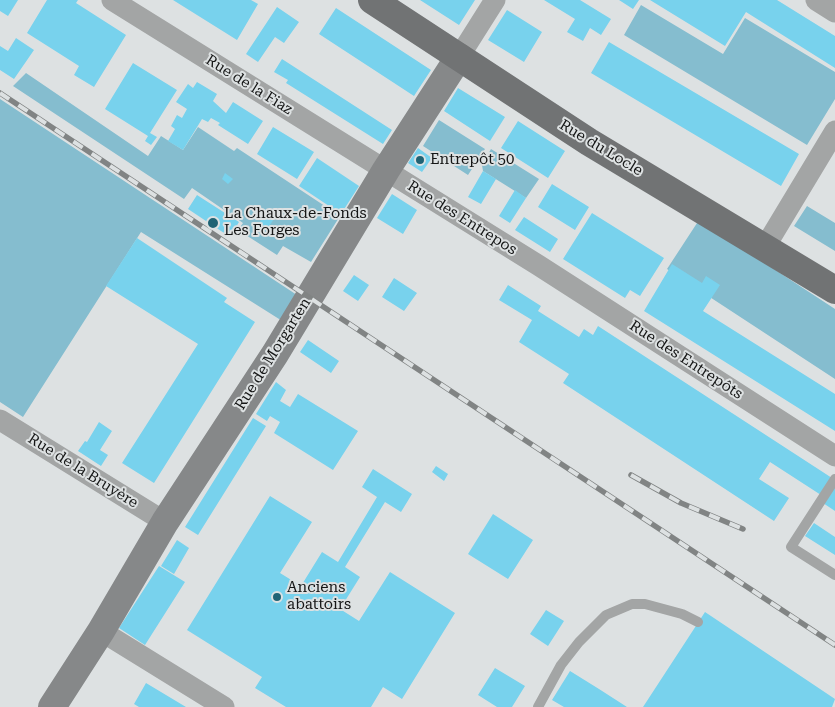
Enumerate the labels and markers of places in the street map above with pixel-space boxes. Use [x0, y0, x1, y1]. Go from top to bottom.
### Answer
place label: Entrepôt 50 [430, 151, 514, 169]
marker: Entrepôt 50 [414, 154, 426, 166]
place label: La Chaux-de-Fonds Les Forges [224, 205, 367, 240]
marker: La Chaux-de-Fonds Les Forges [206, 216, 220, 230]
place label: Anciens abattoirs [287, 579, 351, 614]
marker: Anciens abattoirs [271, 591, 283, 603]

